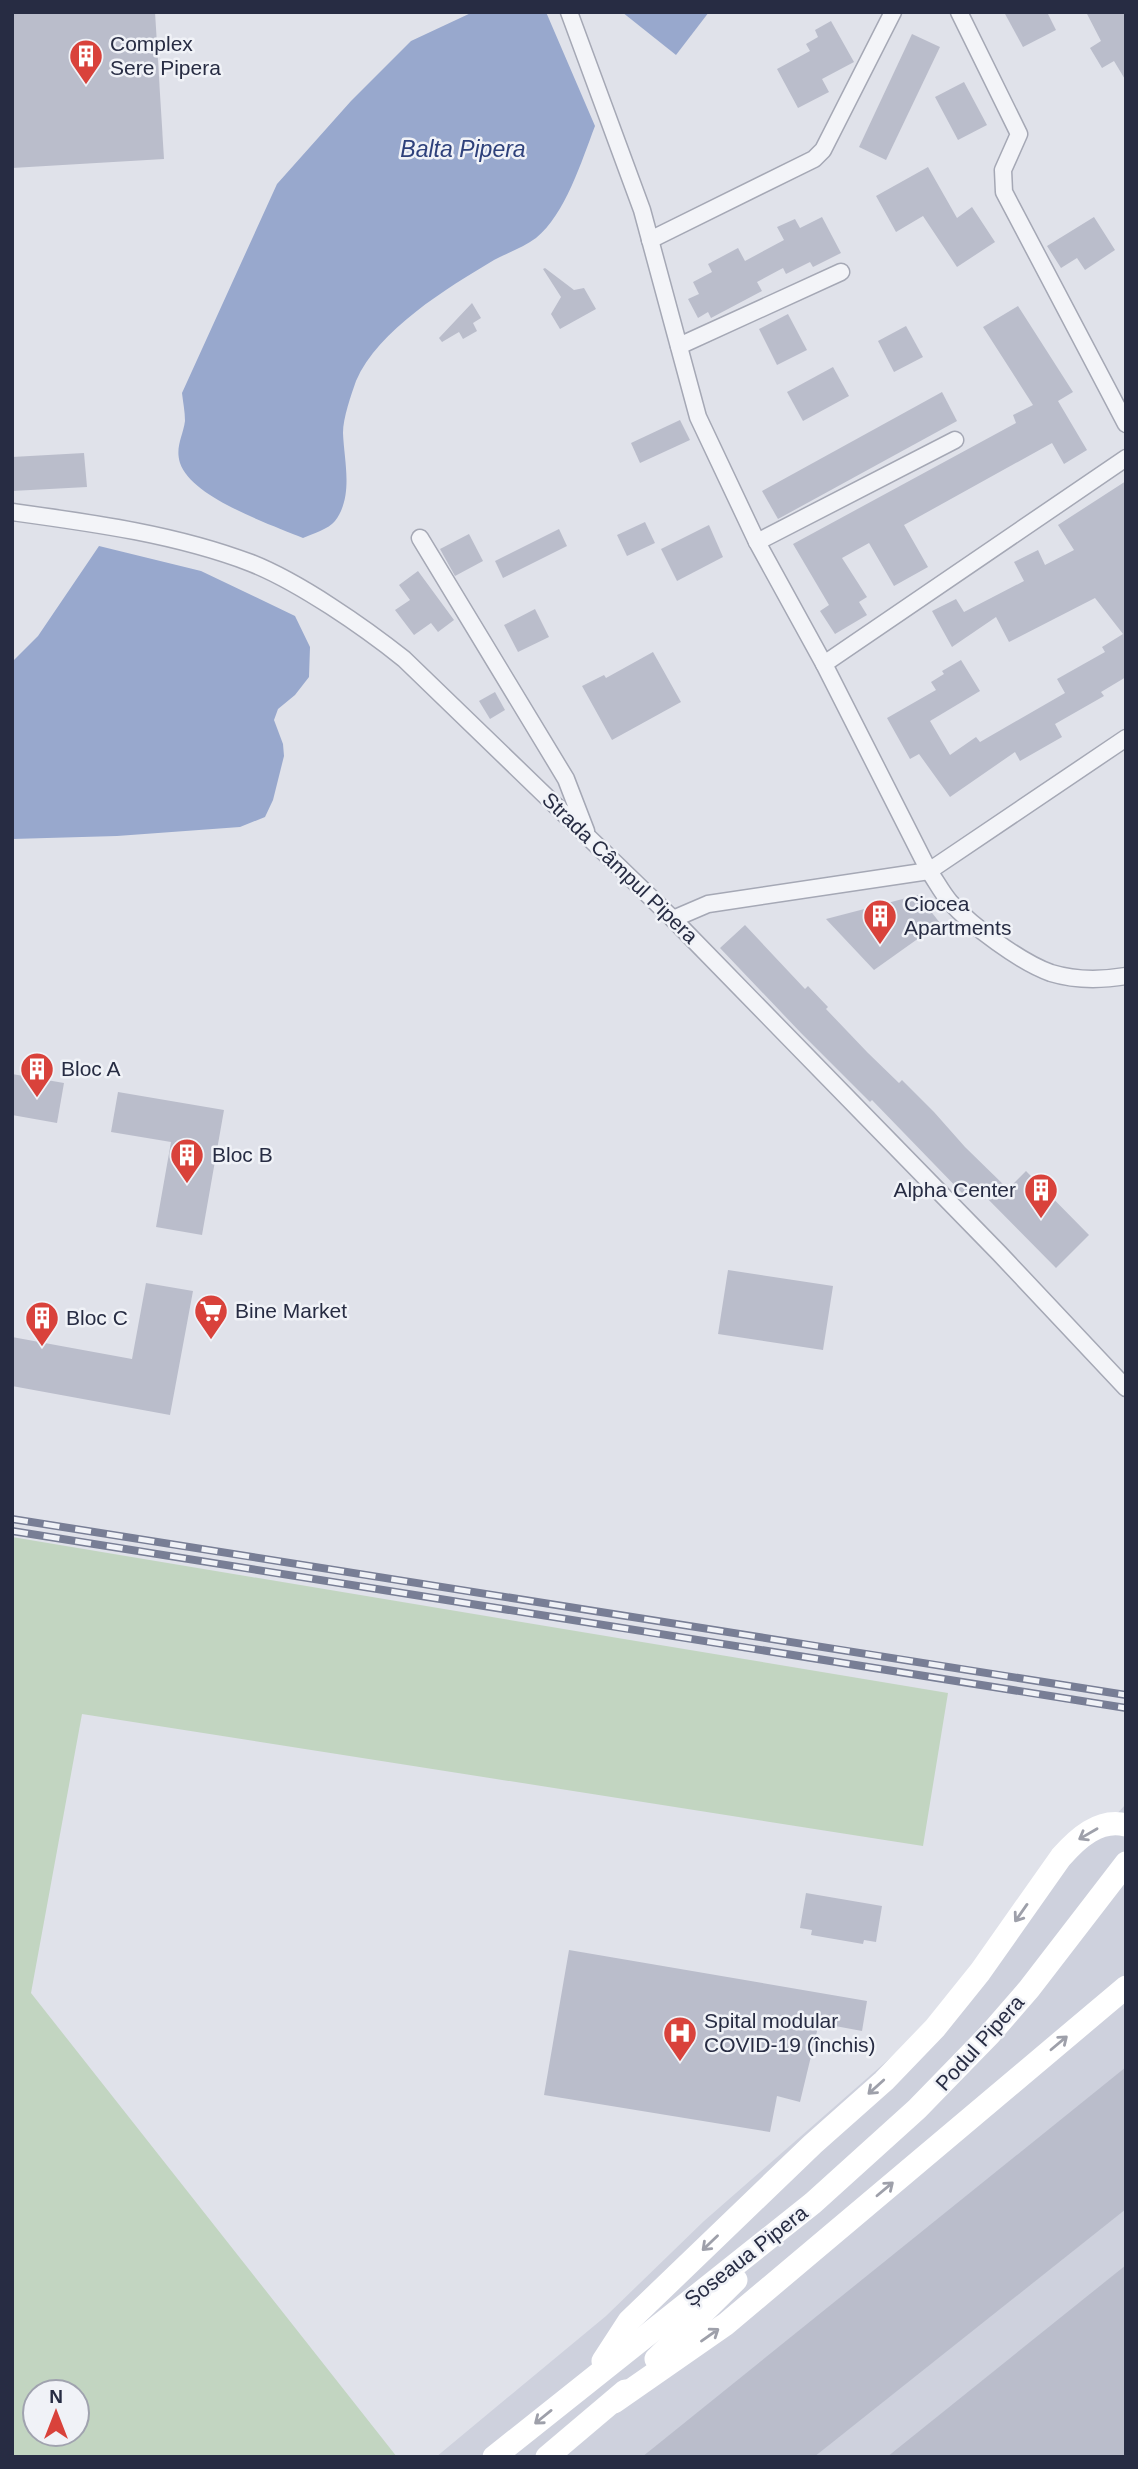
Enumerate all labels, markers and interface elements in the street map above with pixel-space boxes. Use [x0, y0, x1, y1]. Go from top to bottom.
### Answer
place label: Complex Sere Pipera [110, 32, 221, 79]
building icon: Complex Sere Pipera [67, 37, 105, 86]
water label: Balta Pipera [400, 136, 526, 162]
street label: Strada Câmpul Pipera [538, 788, 703, 948]
place label: Ciocea Apartments [904, 892, 1011, 939]
building icon: Ciocea Apartments [861, 897, 899, 946]
building icon: Bloc A [18, 1050, 56, 1099]
place label: Bloc A [61, 1057, 121, 1080]
building icon: Bloc B [168, 1136, 206, 1185]
place label: Bloc B [212, 1143, 273, 1166]
building icon: Alpha Center [1022, 1171, 1060, 1220]
place label: Alpha Center [893, 1178, 1016, 1201]
supermarket icon: Bine Market [192, 1292, 230, 1341]
building icon: Bloc C [23, 1299, 61, 1348]
place label: Bine Market [235, 1299, 347, 1322]
place label: Bloc C [66, 1306, 128, 1329]
one-way arrow [1078, 1827, 1098, 1841]
one-way arrow [1014, 1903, 1028, 1922]
street label: Podul Pipera [931, 1990, 1029, 2095]
place label: Spital modular COVID-19 (închis) [704, 2009, 876, 2056]
hospital icon: Spital modular COVID-19 (închis) [661, 2014, 699, 2063]
one-way arrow [1049, 2035, 1067, 2051]
one-way arrow [867, 2079, 885, 2095]
one-way arrow [875, 2182, 893, 2197]
street label: Șoseaua Pipera [680, 2200, 812, 2311]
one-way arrow [702, 2234, 719, 2251]
one-way arrow [700, 2328, 719, 2342]
north arrow [21, 2378, 91, 2448]
text: N [49, 2386, 63, 2407]
one-way arrow [535, 2409, 553, 2424]

